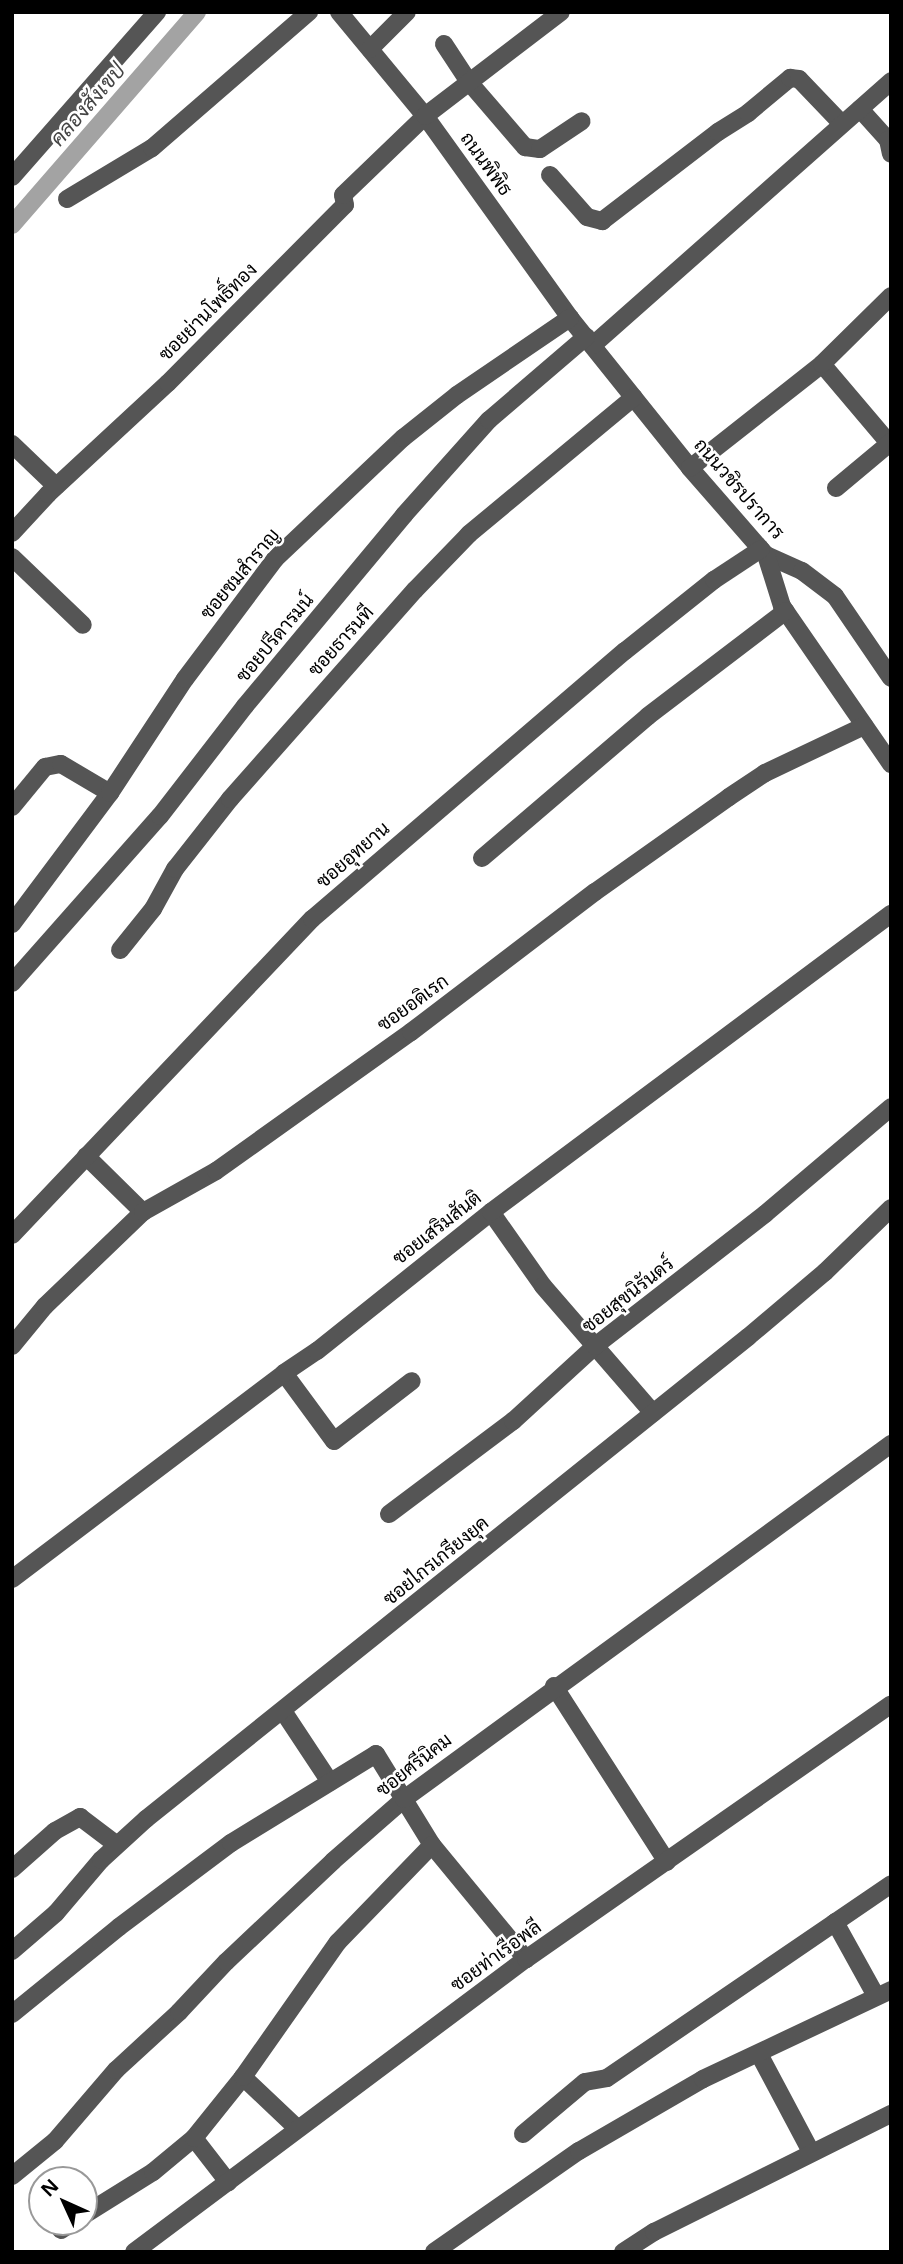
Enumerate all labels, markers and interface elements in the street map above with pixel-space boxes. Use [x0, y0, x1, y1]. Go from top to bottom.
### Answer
water label: คลองสังเขป [44, 58, 130, 150]
street label: ถนนพิพิธ [455, 128, 517, 200]
street label: ซอยย่านโพธิ์ทอง [154, 258, 262, 366]
street label: ถนนวชิรปราการ [689, 434, 789, 544]
street label: ซอยชมสำราญ [195, 524, 285, 624]
street label: ซอยปรีดารมน์ [231, 589, 319, 687]
street label: ซอยธารนที [303, 601, 379, 681]
street label: ซอยอุทยาน [312, 817, 394, 893]
street label: ซอยอดิเรก [373, 970, 453, 1036]
street label: ซอยเสริมสันติ [388, 1186, 486, 1270]
street label: ซอยสุขนิรันดร์ [578, 1252, 678, 1338]
street label: ซอยไกรเกรียงยุค [379, 1512, 493, 1610]
street label: ซอยศรีนิคม [372, 1728, 456, 1802]
street label: ซอยท่าเรือพลี [446, 1916, 546, 1996]
north arrow [28, 2166, 98, 2236]
text: N [35, 2173, 64, 2202]

